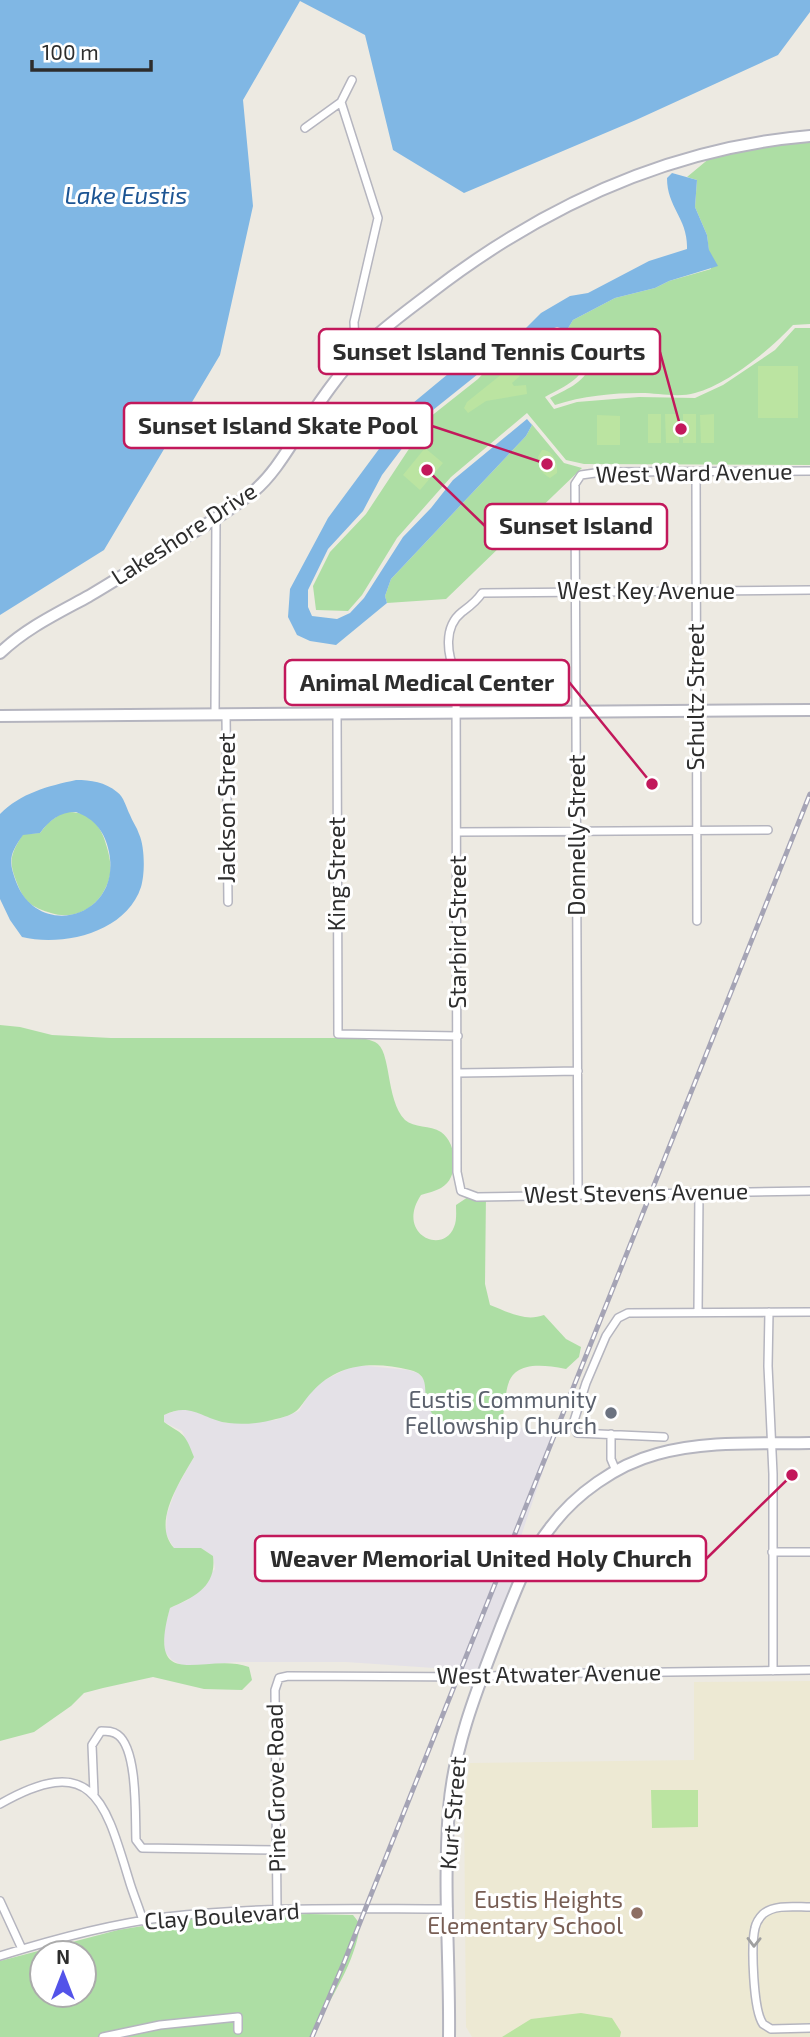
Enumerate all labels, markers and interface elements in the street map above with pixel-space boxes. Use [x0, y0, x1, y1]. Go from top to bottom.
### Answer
scale bar [32, 28, 150, 72]
text: 100 m [42, 39, 99, 64]
water label: Lake Eustis [65, 180, 187, 209]
callout: Sunset Island Tennis Courts [319, 329, 660, 374]
text: Sunset Island Tennis Courts [332, 336, 646, 365]
callout: Sunset Island Skate Pool [124, 403, 432, 448]
text: Sunset Island Skate Pool [138, 410, 418, 439]
street label: West Ward Avenue [595, 456, 793, 488]
street label: Lakeshore Drive [106, 476, 261, 590]
callout: Sunset Island [485, 504, 667, 549]
text: Sunset Island [499, 510, 653, 539]
street label: West Key Avenue [557, 576, 735, 604]
street label: Schultz Street [681, 623, 709, 770]
callout: Animal Medical Center [285, 660, 569, 705]
text: Animal Medical Center [300, 667, 555, 696]
street label: Jackson Street [212, 732, 240, 883]
street label: Donnelly Street [562, 754, 590, 916]
street label: King Street [322, 816, 350, 931]
street label: Starbird Street [443, 855, 471, 1009]
street label: West Stevens Avenue [524, 1176, 748, 1208]
place label: Eustis Community Fellowship Church [405, 1385, 597, 1439]
marker: Eustis Community Fellowship Church [603, 1405, 619, 1421]
callout: Weaver Memorial United Holy Church [255, 1536, 706, 1581]
text: Weaver Memorial United Holy Church [270, 1543, 692, 1572]
street label: West Atwater Avenue [436, 1657, 662, 1689]
street label: Pine Grove Road [260, 1703, 290, 1873]
street label: Kurt Street [433, 1755, 471, 1871]
place label: Eustis Heights Elementary School [427, 1885, 623, 1939]
street label: Clay Boulevard [143, 1896, 301, 1934]
marker: Eustis Heights Elementary School [629, 1905, 645, 1921]
one-way arrow [746, 1938, 762, 1948]
north arrow [28, 1939, 98, 2009]
text: N [56, 1945, 70, 1968]

